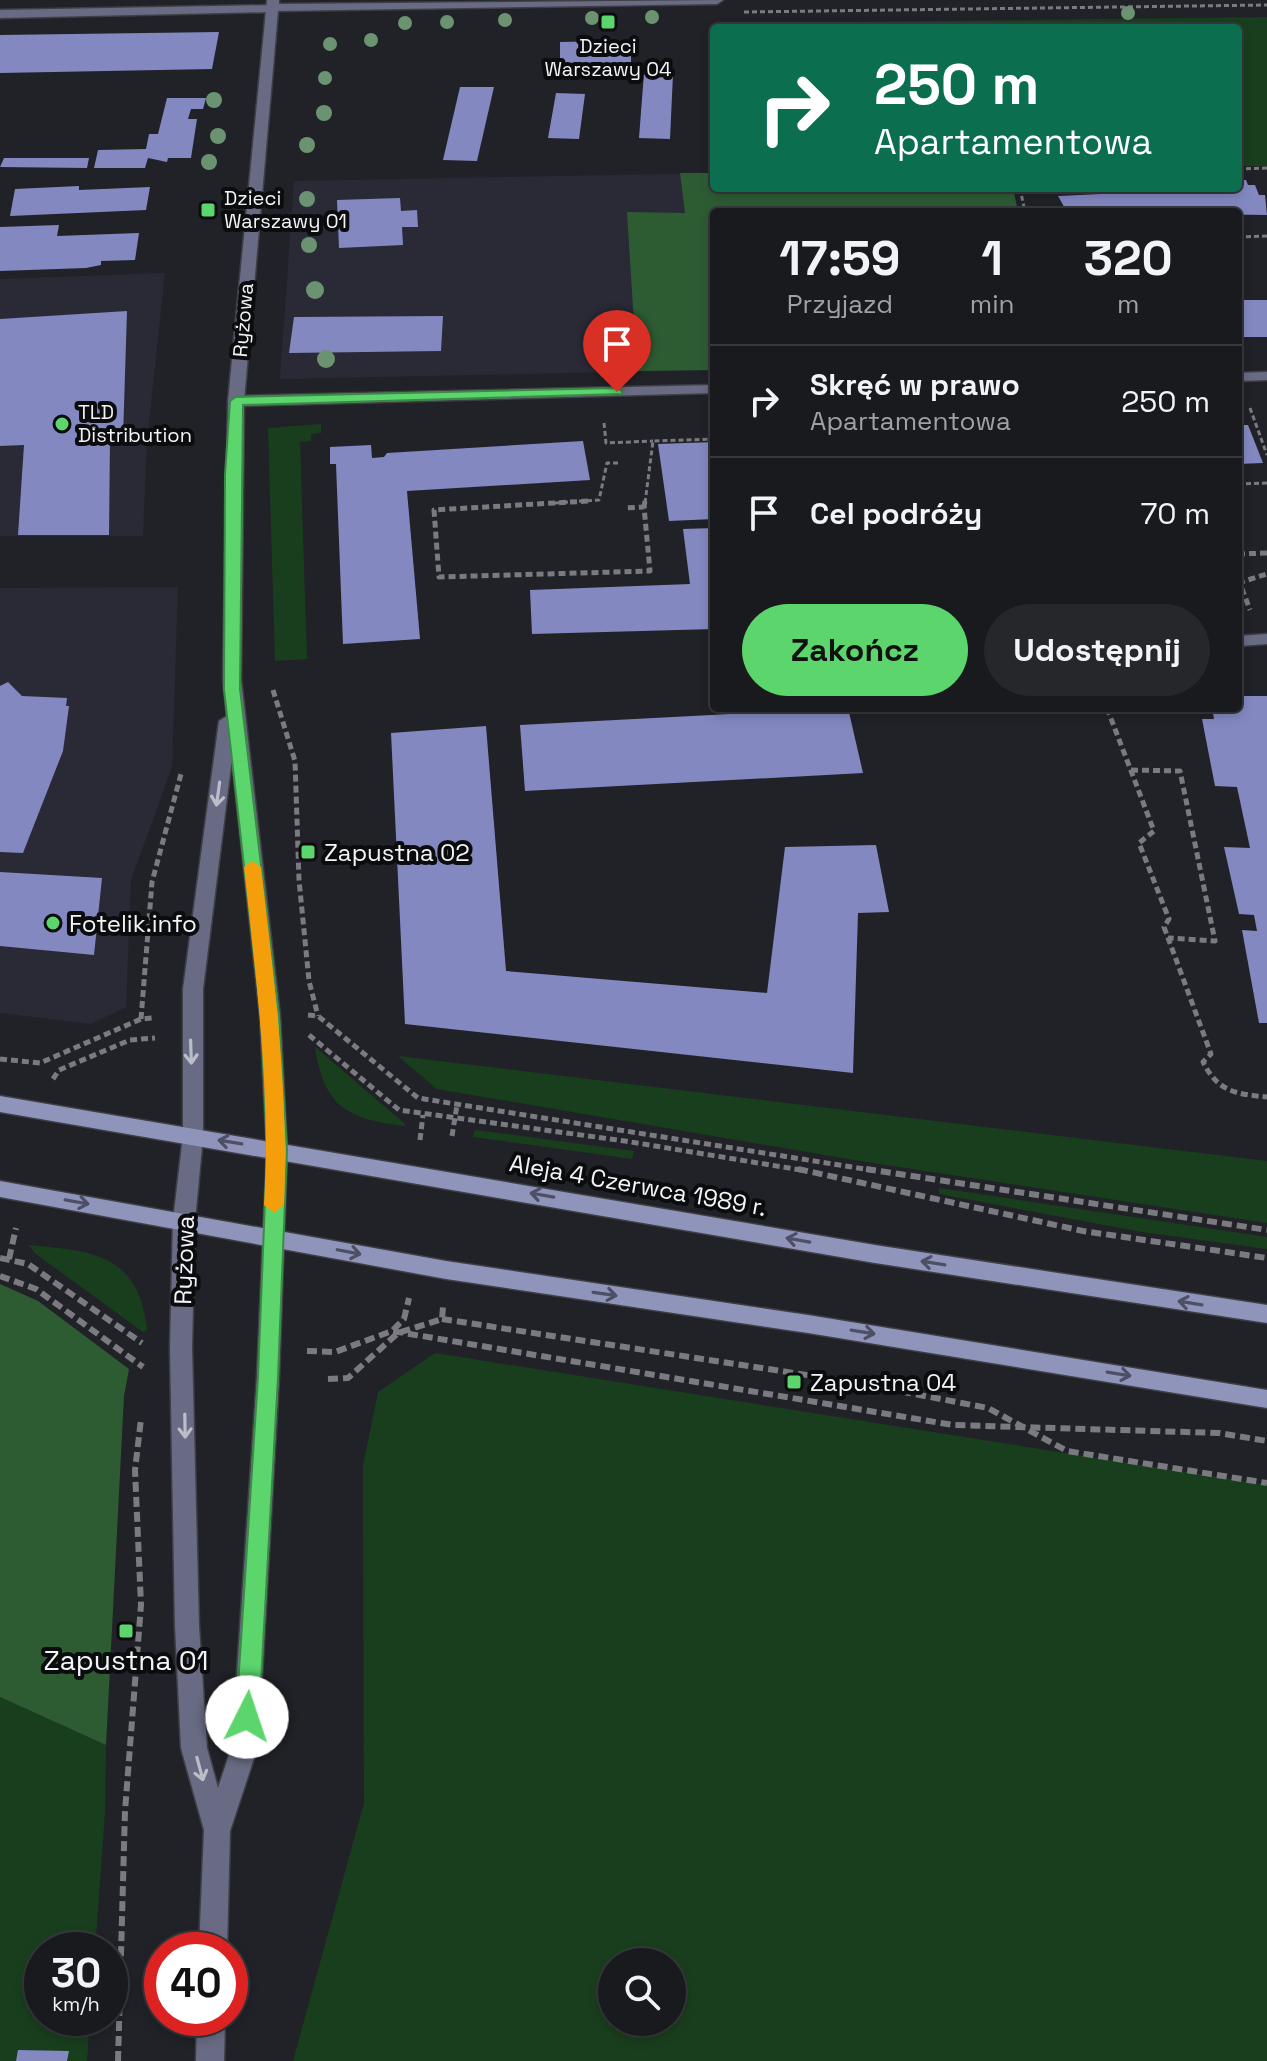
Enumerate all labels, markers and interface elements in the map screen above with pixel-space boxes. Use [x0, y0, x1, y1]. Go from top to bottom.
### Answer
marker: Dzieci Warszawy 04 [599, 13, 617, 31]
place label: Dzieci Warszawy 04 [544, 33, 672, 82]
text: 250 m [874, 49, 1039, 120]
icon: right [742, 56, 846, 160]
text: Apartamentowa [874, 119, 1152, 165]
place label: Dzieci Warszawy 01 [224, 185, 347, 234]
marker: Dzieci Warszawy 01 [199, 201, 217, 219]
text: 17:59 [779, 228, 900, 289]
text: 1 [981, 228, 1003, 289]
text: 320 [1084, 228, 1173, 289]
street label: Ryżowa [227, 282, 259, 358]
text: Przyjazd [787, 287, 893, 321]
text: min [970, 287, 1014, 321]
text: m [1117, 287, 1139, 321]
pin [583, 310, 651, 392]
icon: arrive [595, 322, 639, 366]
text: Skręć w prawo [810, 365, 1020, 404]
icon: right [742, 379, 786, 423]
text: 250 m [1121, 382, 1210, 421]
place label: TLD Distribution [78, 399, 192, 448]
text: Apartamentowa [810, 404, 1011, 438]
marker: TLD Distribution [53, 415, 71, 433]
icon: arrive [742, 491, 786, 535]
text: Cel podróży [810, 494, 982, 533]
text: 70 m [1141, 494, 1210, 533]
button: Zakończ [742, 604, 968, 696]
button: Udostępnij [984, 604, 1210, 696]
one-way arrow [210, 781, 225, 806]
place label: Zapustna 02 [324, 837, 470, 868]
marker: Zapustna 02 [299, 843, 317, 861]
place label: Fotelik.info [69, 908, 197, 939]
marker: Fotelik.info [44, 914, 62, 932]
one-way arrow [183, 1038, 199, 1065]
one-way arrow [218, 1134, 244, 1149]
street label: Aleja 4 Czerwca 1989 r. [507, 1147, 769, 1223]
one-way arrow [530, 1186, 555, 1201]
one-way arrow [64, 1195, 89, 1210]
street label: Ryżowa [167, 1215, 201, 1305]
one-way arrow [786, 1232, 811, 1247]
one-way arrow [336, 1246, 361, 1261]
one-way arrow [921, 1255, 946, 1270]
one-way arrow [592, 1287, 618, 1302]
one-way arrow [1178, 1294, 1203, 1309]
one-way arrow [849, 1326, 875, 1341]
place label: Zapustna 04 [810, 1367, 956, 1398]
one-way arrow [1106, 1368, 1131, 1383]
marker: Zapustna 04 [785, 1373, 803, 1391]
one-way arrow [177, 1412, 193, 1439]
marker: Zapustna 01 [117, 1622, 135, 1640]
place label: Zapustna 01 [44, 1642, 208, 1678]
position arrow [205, 1675, 289, 1759]
one-way arrow [194, 1756, 209, 1782]
speed limit sign: 40 [144, 1932, 248, 2036]
text: 30 [51, 1948, 101, 1999]
map controls [598, 1948, 686, 2036]
button: search [598, 1948, 686, 2036]
text: km/h [52, 1991, 100, 2017]

